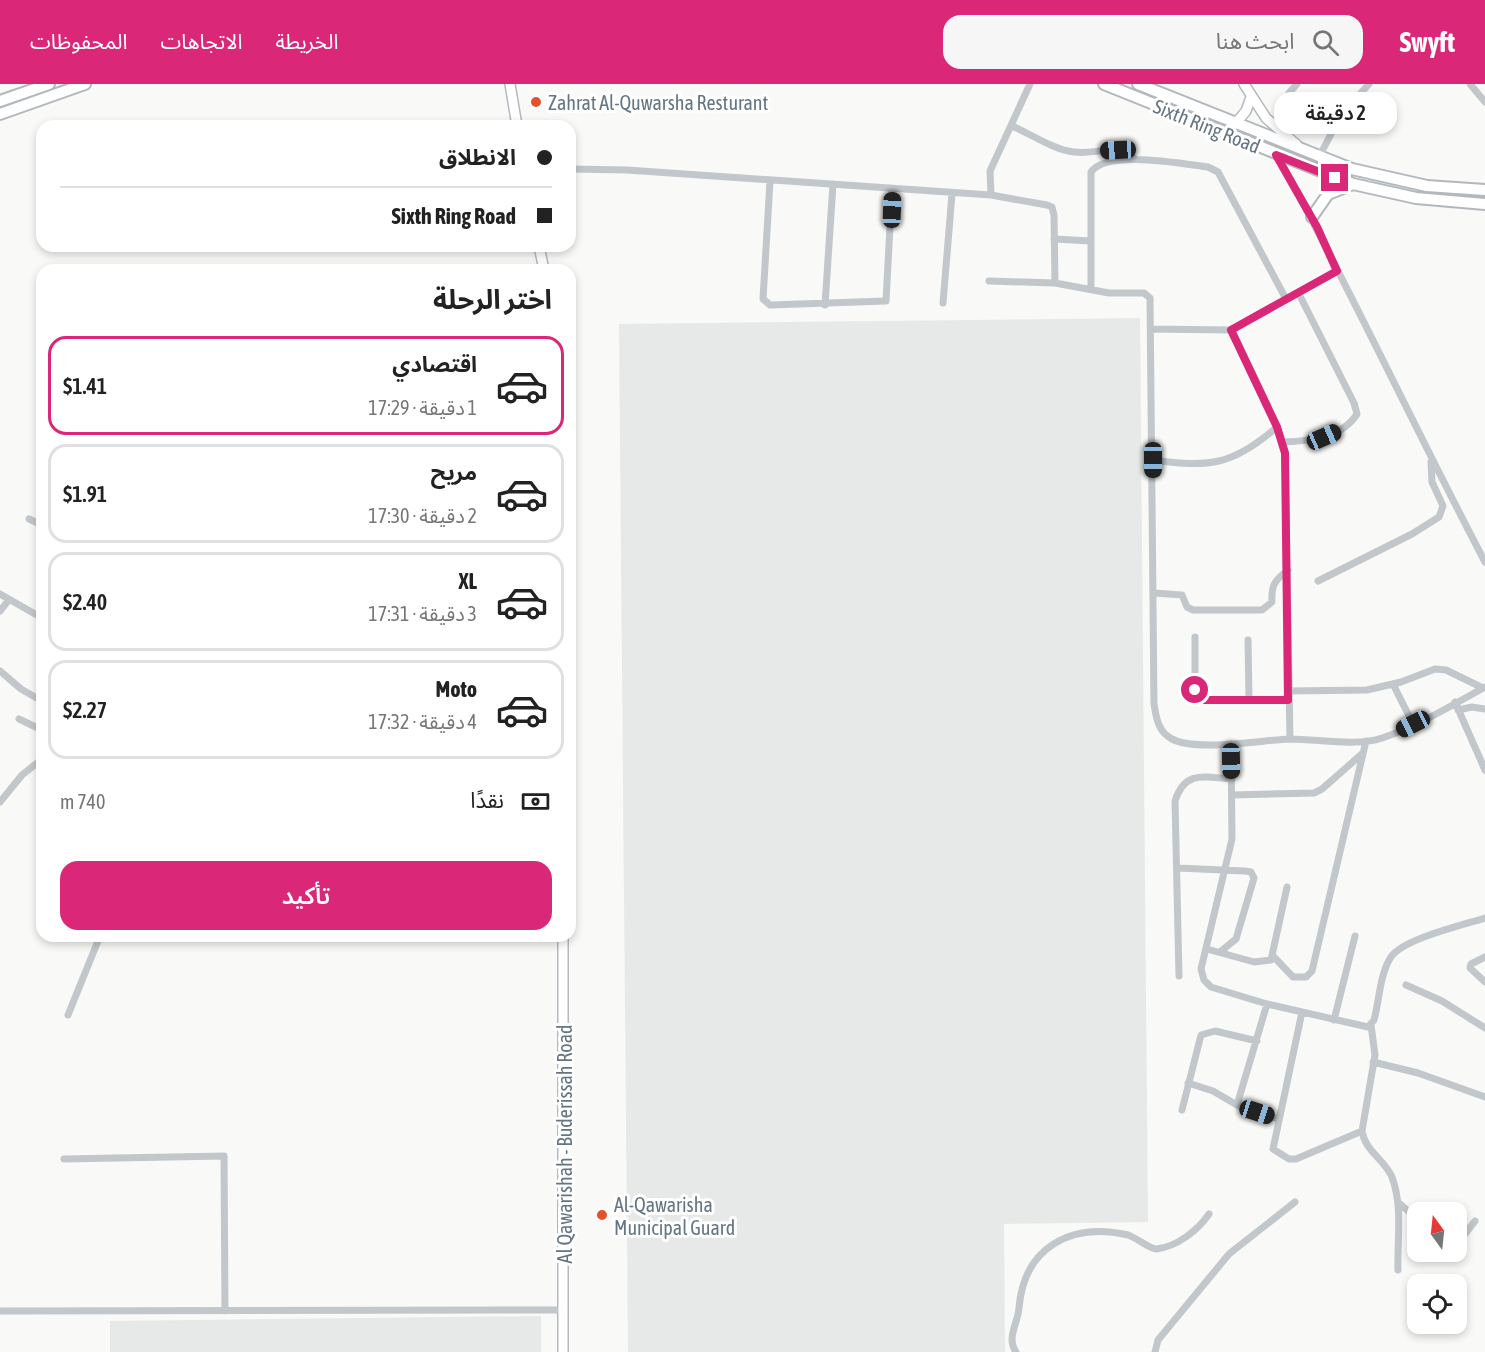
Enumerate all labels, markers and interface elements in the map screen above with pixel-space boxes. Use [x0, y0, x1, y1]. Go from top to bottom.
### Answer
search box [943, 15, 1363, 69]
icon: search [1309, 26, 1342, 59]
text: Swyft [1399, 26, 1455, 58]
text: ابحث هنا [1216, 28, 1294, 54]
text: المحفوظات [30, 29, 127, 53]
text: الاتجاهات [160, 29, 242, 53]
text: الخريطة [275, 29, 338, 53]
place label: Zahrat Al-Quwarsha Resturant [548, 91, 769, 114]
callout: 2 دقيقة [1274, 91, 1396, 133]
street label: Sixth Ring Road [1150, 94, 1264, 158]
marker: Zahrat Al-Quwarsha Resturant [529, 95, 543, 109]
text: 2 دقيقة [1305, 101, 1366, 124]
car [1100, 140, 1136, 160]
text: الانطلاق [439, 144, 516, 170]
route end [1321, 164, 1348, 191]
car [882, 192, 902, 228]
text: Sixth Ring Road [392, 203, 516, 229]
text: اختر الرحلة [433, 284, 552, 315]
text: اقتصادي [392, 351, 477, 377]
icon: car [495, 359, 549, 413]
text: $1.41 [63, 373, 107, 399]
text: 1 دقيقة · 17:29 [368, 396, 477, 419]
car [1304, 421, 1344, 453]
car [1144, 442, 1162, 478]
text: مريح [431, 459, 477, 485]
icon: car [495, 467, 549, 521]
text: $1.91 [63, 481, 107, 507]
text: 2 دقيقة · 17:30 [368, 504, 477, 527]
text: XL [459, 568, 477, 594]
icon: car [495, 575, 549, 629]
text: $2.40 [63, 589, 107, 615]
text: 3 دقيقة · 17:31 [368, 602, 477, 625]
text: Moto [435, 676, 477, 702]
route start [1181, 676, 1208, 703]
icon: car [495, 683, 549, 737]
text: $2.27 [63, 697, 107, 723]
car [1393, 708, 1433, 740]
text: 4 دقيقة · 17:32 [368, 710, 477, 733]
car [1222, 743, 1240, 779]
icon: cash [519, 785, 552, 818]
text: نقدًا [470, 787, 504, 813]
text: 740 m [60, 790, 105, 813]
button: تأكيد [60, 861, 552, 930]
street label: Al Qawarishah - Buderissah Road [553, 1025, 576, 1263]
car [1237, 1098, 1277, 1126]
place label: Al-Qawarisha Municipal Guard [614, 1193, 735, 1239]
north arrow [1407, 1202, 1467, 1262]
map controls [1407, 1202, 1467, 1334]
marker: Al-Qawarisha Municipal Guard [595, 1208, 609, 1222]
button: locate [1407, 1274, 1467, 1334]

